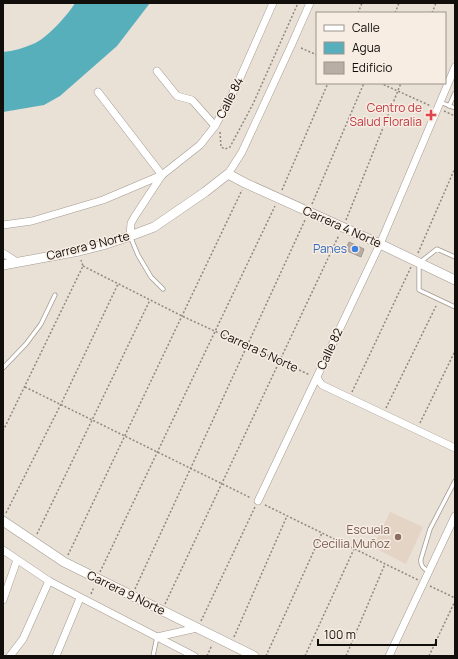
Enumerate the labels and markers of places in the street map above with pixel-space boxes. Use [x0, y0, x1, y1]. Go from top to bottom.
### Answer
place label: Centro de Salud Floralia [350, 99, 422, 130]
marker: Centro de Salud Floralia [425, 109, 437, 121]
place label: Panes [313, 240, 347, 257]
marker: Panes [350, 244, 360, 254]
place label: Escuela Cecilia Muñoz [313, 521, 390, 552]
marker: Escuela Cecilia Muñoz [393, 532, 403, 542]

